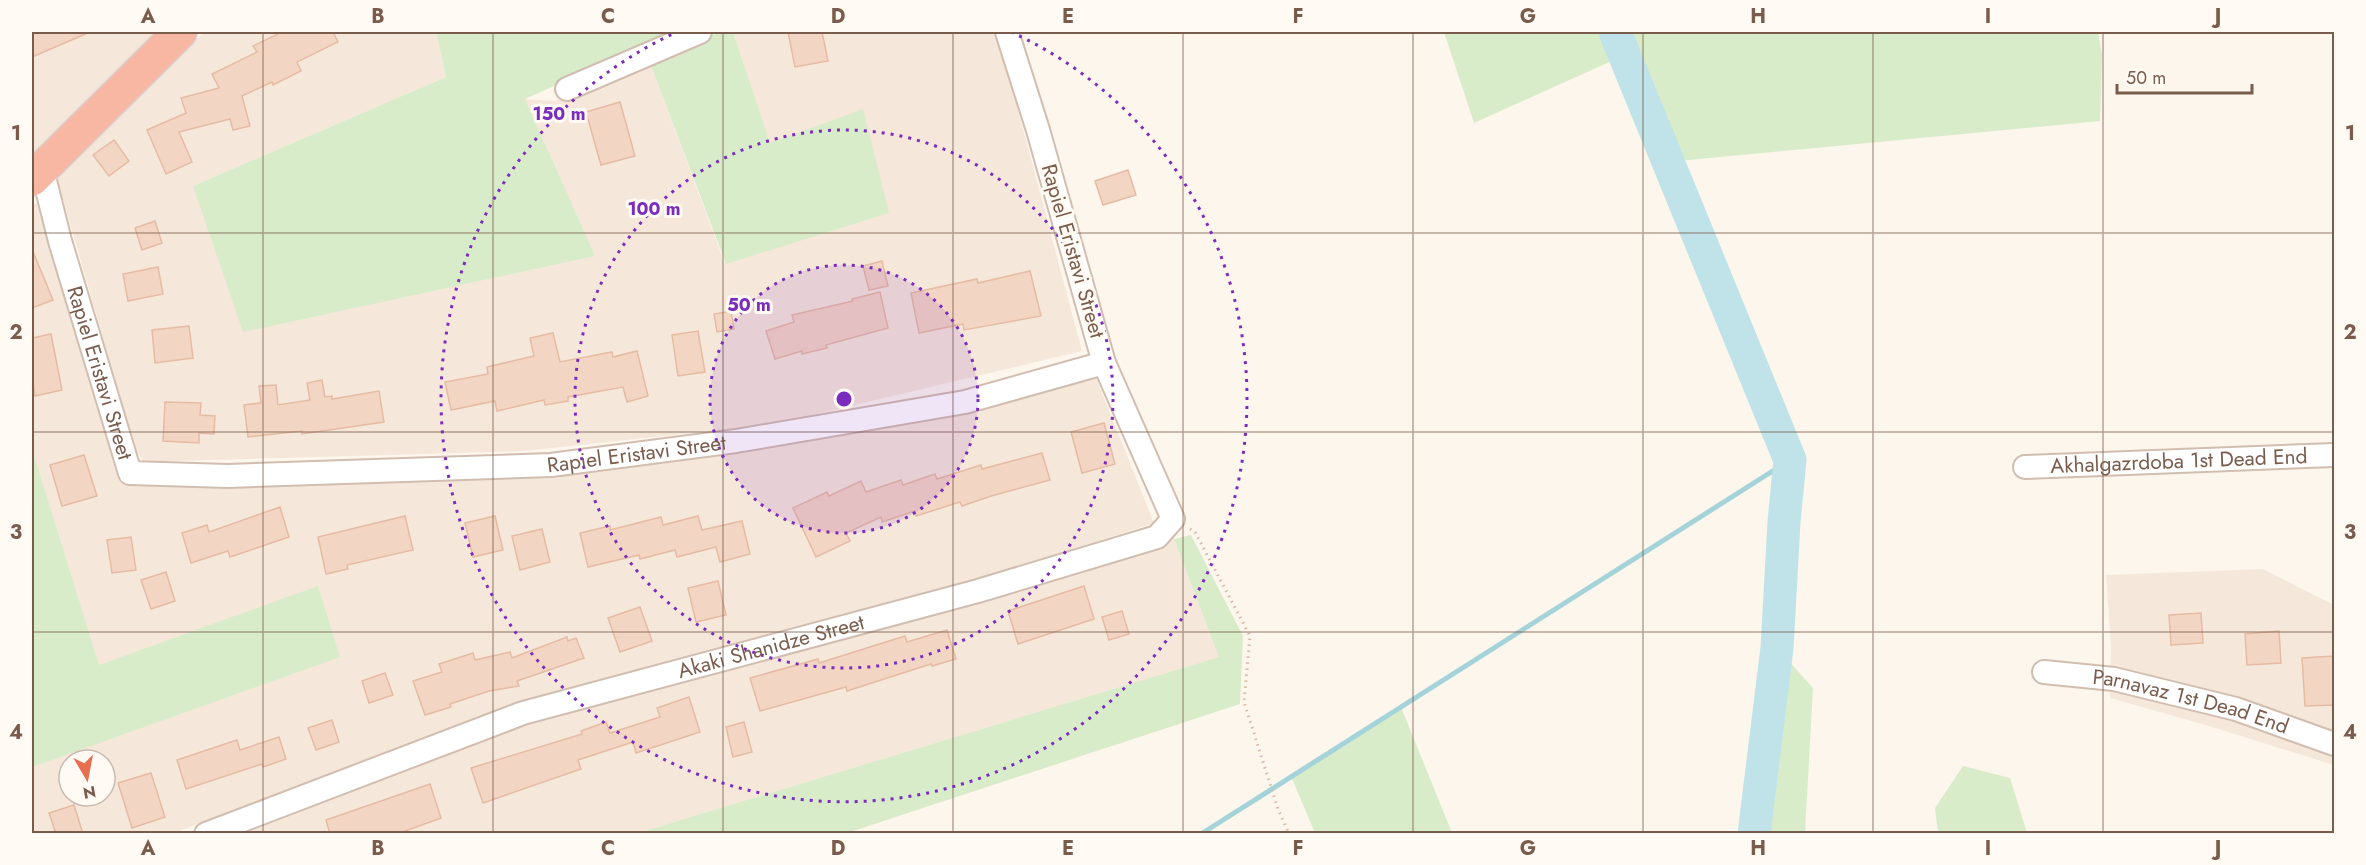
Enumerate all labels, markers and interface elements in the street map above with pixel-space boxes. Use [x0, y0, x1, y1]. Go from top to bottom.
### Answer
text: A [140, 2, 156, 31]
text: B [371, 2, 385, 31]
text: C [601, 2, 615, 31]
text: D [831, 2, 845, 31]
text: E [1062, 2, 1074, 31]
text: F [1292, 2, 1304, 31]
text: G [1520, 2, 1536, 31]
text: H [1750, 2, 1766, 31]
text: I [1985, 2, 1991, 31]
text: J [2211, 2, 2221, 31]
scale bar [2117, 57, 2252, 95]
text: 50 m [2126, 65, 2166, 91]
text: 150 m [533, 101, 585, 127]
text: 1 [11, 119, 21, 148]
text: 1 [2345, 119, 2355, 148]
street label: Rapiel Eristavi Street [1034, 160, 1112, 342]
text: 100 m [627, 196, 681, 222]
street label: Rapiel Eristavi Street [59, 282, 140, 464]
text: 50 m [727, 292, 771, 318]
text: 2 [9, 318, 23, 347]
text: 2 [2343, 318, 2357, 347]
centre of rings [834, 389, 854, 409]
street label: Rapiel Eristavi Street [545, 427, 728, 480]
street label: Akhalgazrdoba 1st Dead End [2050, 441, 2308, 481]
text: 3 [10, 518, 22, 547]
text: 3 [2344, 518, 2356, 547]
street label: Akaki Shanidze Street [674, 607, 868, 686]
street label: Parnavaz 1st Dead End [2091, 662, 2293, 742]
text: 4 [9, 718, 23, 747]
text: 4 [2343, 718, 2357, 747]
north arrow [57, 748, 117, 808]
text: N [81, 780, 98, 805]
text: A [140, 834, 156, 863]
text: B [371, 834, 385, 863]
text: C [601, 834, 615, 863]
text: D [831, 834, 845, 863]
text: E [1062, 834, 1074, 863]
text: F [1292, 834, 1304, 863]
text: G [1520, 834, 1536, 863]
text: H [1750, 834, 1766, 863]
text: I [1985, 834, 1991, 863]
text: J [2211, 834, 2221, 863]

